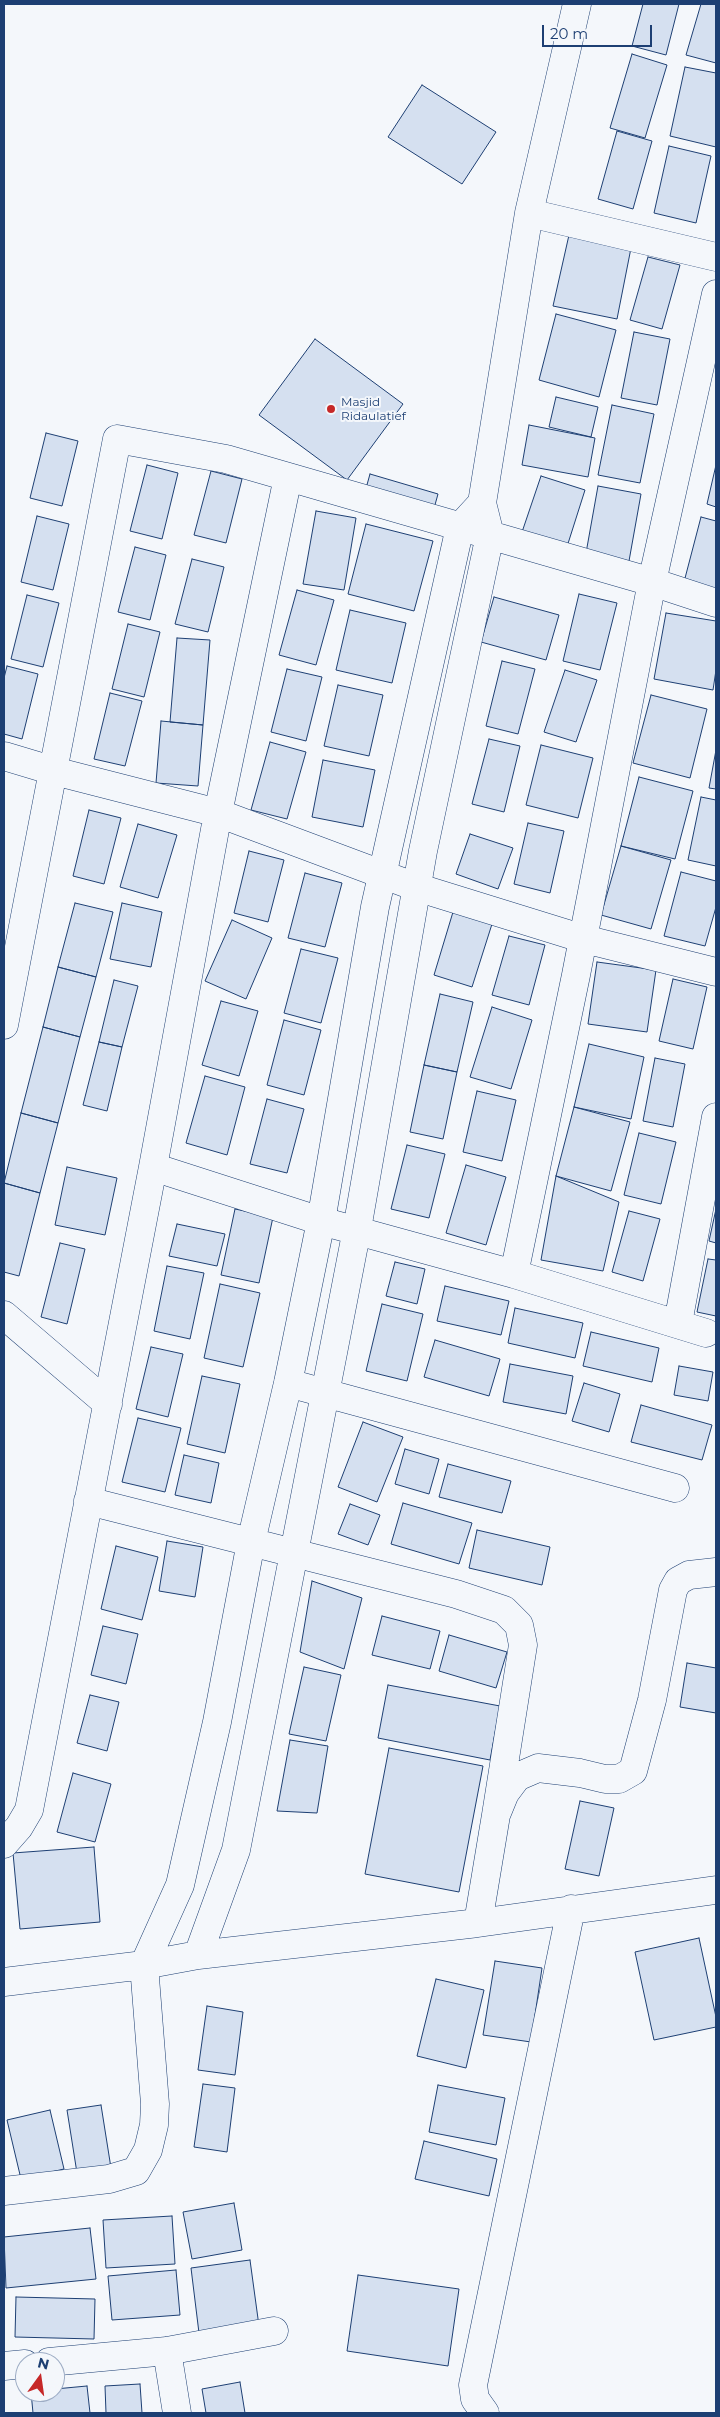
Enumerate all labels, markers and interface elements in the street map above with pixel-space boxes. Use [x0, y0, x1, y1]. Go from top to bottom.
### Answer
scale bar [545, 15, 655, 47]
text: 20 m [550, 24, 588, 43]
place label: Masjid Ridaulatief [341, 395, 406, 423]
marker: Masjid Ridaulatief [325, 403, 337, 415]
north arrow [15, 2352, 65, 2402]
text: N [36, 2353, 51, 2374]

